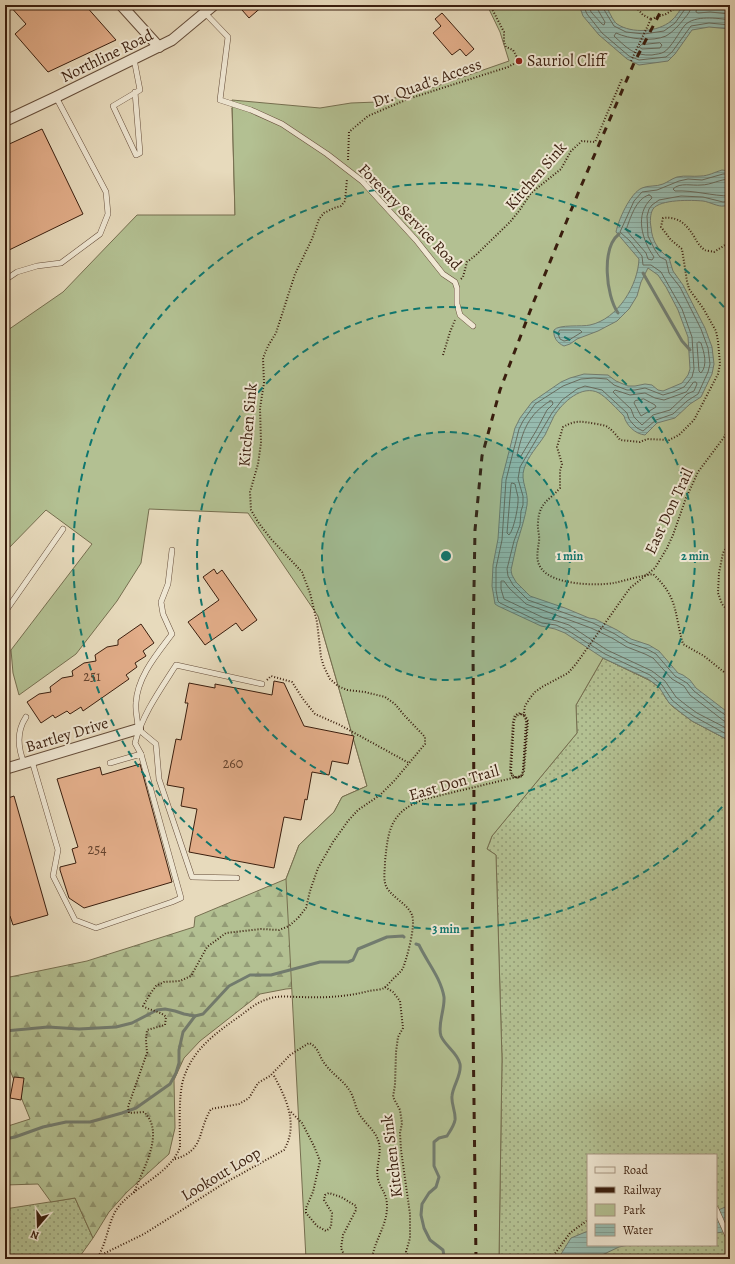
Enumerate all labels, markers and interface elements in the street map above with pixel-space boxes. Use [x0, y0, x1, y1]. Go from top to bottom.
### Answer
street label: Northline Road [57, 24, 157, 88]
place label: Sauriol Cliff [527, 50, 608, 72]
street label: Dr. Quad's Access [370, 53, 484, 113]
marker: Sauriol Cliff [514, 56, 524, 66]
street label: Kitchen Sink [500, 137, 572, 215]
street label: Forestry Service Road [353, 159, 467, 275]
street label: Kitchen Sink [233, 382, 263, 468]
street label: East Don Trail [639, 464, 699, 558]
text: 1 min [557, 548, 584, 564]
text: 2 min [681, 548, 709, 564]
centre of rings [439, 549, 453, 563]
house number: 251 [83, 667, 101, 686]
street label: Bartley Drive [23, 712, 111, 758]
house number: 260 [223, 754, 243, 773]
street label: East Don Trail [406, 760, 502, 806]
house number: 254 [87, 840, 107, 859]
text: 3 min [432, 921, 460, 937]
street label: Kitchen Sink [376, 1113, 408, 1199]
street label: Lookout Loop [177, 1142, 265, 1206]
legend [587, 1154, 717, 1246]
text: Road [623, 1162, 649, 1178]
text: Railway [623, 1182, 662, 1198]
text: Park [623, 1202, 646, 1218]
north arrow [18, 1206, 58, 1246]
text: Water [622, 1222, 653, 1238]
text: N [29, 1227, 41, 1243]

